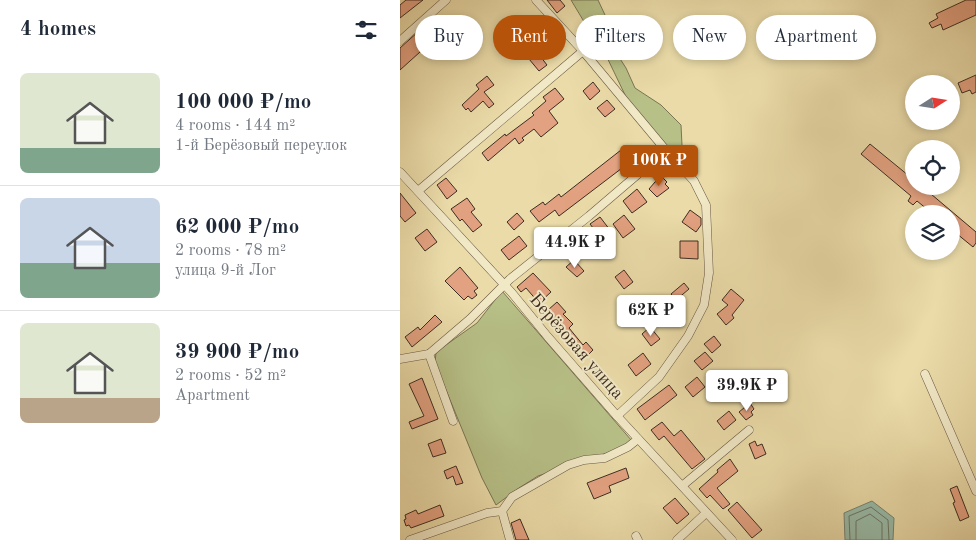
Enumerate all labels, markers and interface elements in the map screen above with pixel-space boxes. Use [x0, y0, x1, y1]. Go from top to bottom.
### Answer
chip: Buy [415, 15, 483, 60]
chip: Rent [493, 15, 566, 60]
chip: Filters [576, 15, 663, 60]
chip: New [673, 15, 746, 60]
chip: Apartment [756, 15, 876, 60]
icon: filters [352, 16, 380, 44]
text: 4 homes [20, 19, 96, 40]
north arrow [905, 75, 960, 130]
map controls [905, 75, 960, 260]
text: 100 000 ₽/mo [175, 92, 311, 113]
icon: home [60, 93, 120, 153]
text: 4 rooms · 144 m² [175, 118, 295, 134]
text: 1-й Берёзовый переулок [175, 138, 347, 154]
button: locate [905, 140, 960, 195]
pin: 100K ₽ [618, 144, 700, 187]
text: 100K ₽ [631, 153, 687, 169]
button: layers [905, 205, 960, 260]
text: 62 000 ₽/mo [175, 217, 299, 238]
icon: home [60, 218, 120, 278]
pin: 44.9K ₽ [529, 226, 621, 269]
text: 44.9K ₽ [545, 235, 605, 251]
text: 2 rooms · 78 m² [175, 243, 286, 259]
text: улица 9-й Лог [175, 263, 276, 279]
street label: Берёзовая улица [526, 290, 627, 403]
pin: 62K ₽ [616, 294, 686, 337]
text: 62K ₽ [628, 303, 674, 319]
text: 39 900 ₽/mo [175, 342, 299, 363]
icon: home [60, 343, 120, 403]
text: 2 rooms · 52 m² [175, 368, 286, 384]
pin: 39.9K ₽ [701, 370, 793, 412]
text: 39.9K ₽ [717, 378, 777, 394]
text: Apartment [175, 388, 250, 404]

